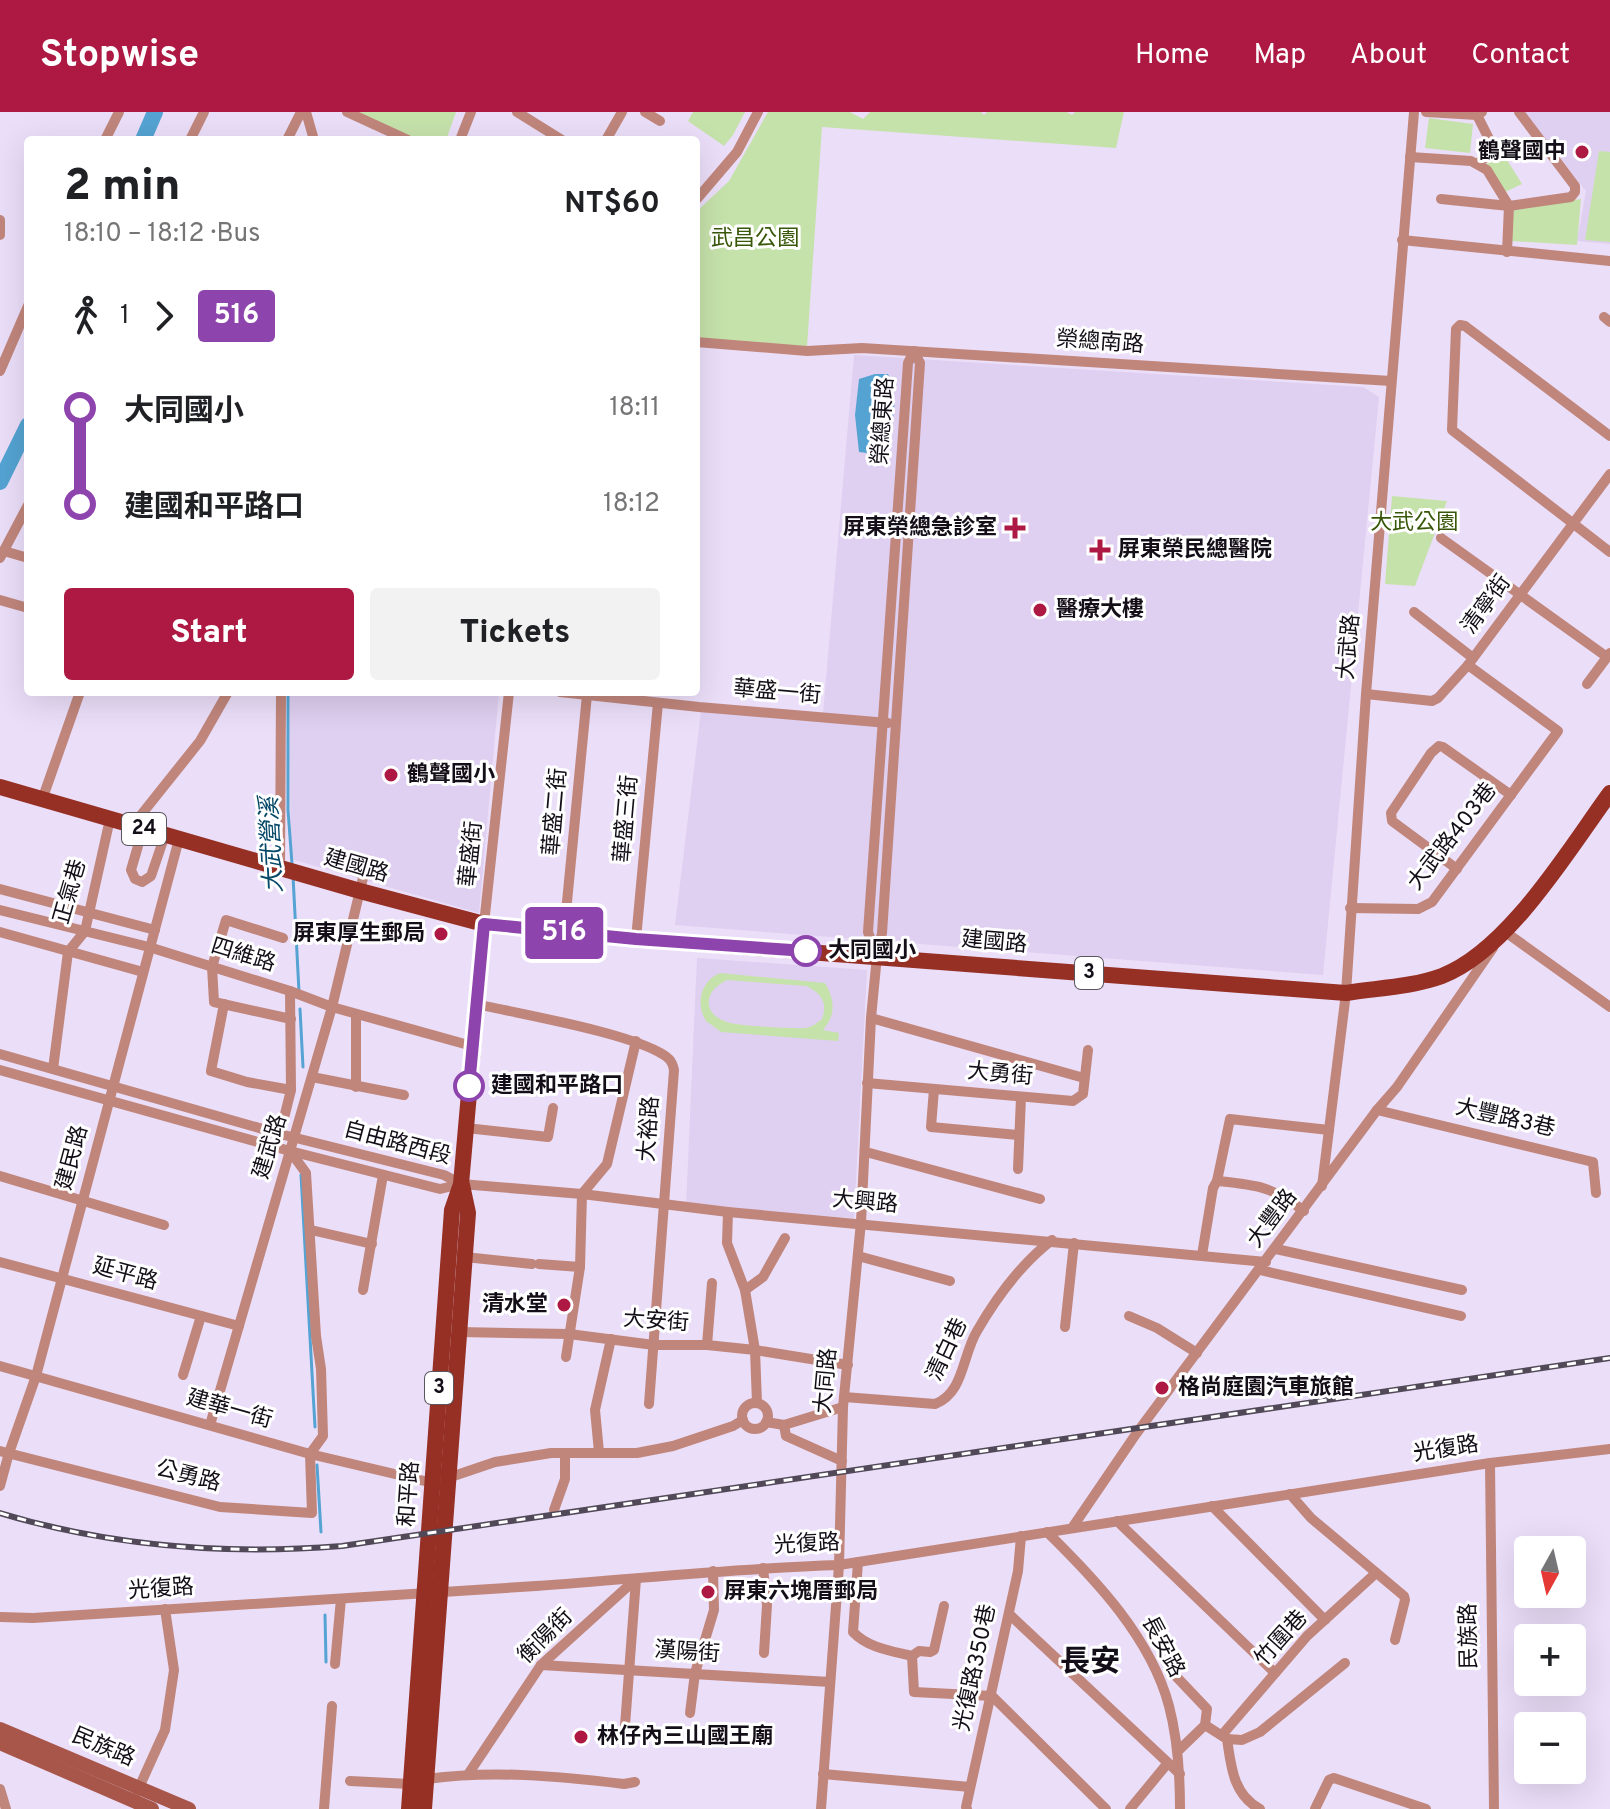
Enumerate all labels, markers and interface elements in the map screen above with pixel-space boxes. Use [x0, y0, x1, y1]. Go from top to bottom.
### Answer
text: Stopwise [40, 32, 199, 81]
text: Home [1135, 38, 1209, 74]
text: Map [1253, 38, 1306, 74]
text: About [1350, 38, 1427, 74]
text: Contact [1471, 38, 1570, 74]
place label: 鶴聲國中 [1478, 139, 1566, 166]
marker: 鶴聲國中 [1573, 143, 1591, 161]
text: 2 min [64, 160, 180, 216]
text: NT$60 [564, 186, 660, 223]
text: 18:10 – 18:12 · Bus [64, 218, 260, 251]
park label: 武昌公園 [711, 226, 799, 253]
icon: walk [64, 294, 108, 338]
icon: forward [142, 294, 186, 338]
text: 516 [214, 298, 259, 334]
text: 1 [120, 300, 130, 333]
street label: 榮總南路 [1055, 326, 1145, 360]
street label: 榮總東路 [867, 376, 901, 466]
text: 18:11 [609, 392, 660, 425]
text: 大同國小 [124, 394, 244, 431]
text: 18:12 [603, 488, 660, 521]
text: 建國和平路口 [124, 490, 304, 527]
park label: 大武公園 [1370, 510, 1458, 537]
place label: 屏東榮總急診室 [843, 514, 997, 542]
marker: 屏東榮總急診室 [1004, 517, 1026, 539]
place label: 屏東榮民總醫院 [1118, 536, 1272, 564]
marker: 屏東榮民總醫院 [1089, 539, 1111, 561]
street label: 清寧街 [1457, 570, 1517, 640]
button: Start [64, 588, 354, 680]
button: Tickets [370, 588, 660, 680]
place label: 醫療大樓 [1056, 597, 1144, 624]
marker: 醫療大樓 [1031, 601, 1049, 619]
street label: 大武路 [1334, 613, 1366, 681]
street label: 華盛一街 [732, 676, 822, 710]
place label: 鶴聲國小 [407, 762, 495, 789]
marker: 鶴聲國小 [382, 766, 400, 784]
street label: 華盛二街 [539, 767, 573, 857]
street label: 華盛三街 [610, 774, 644, 864]
street label: 大武路403巷 [1403, 778, 1503, 896]
water label: 大武營溪 [255, 793, 290, 894]
road number: 24 [122, 813, 166, 845]
street label: 華盛街 [455, 820, 489, 888]
street label: 建國路 [321, 845, 391, 889]
street label: 正氣巷 [49, 857, 93, 927]
line badge: 516 [518, 907, 610, 959]
text: 516 [541, 915, 587, 951]
place label: 屏東厚生郵局 [293, 921, 425, 948]
marker: 屏東厚生郵局 [432, 925, 450, 943]
street label: 建國路 [960, 927, 1028, 959]
street label: 四維路 [207, 933, 279, 979]
marker: 大同國小 [791, 936, 821, 966]
place label: 大同國小 [828, 938, 916, 965]
road number: 3 [1075, 957, 1103, 989]
street label: 大勇街 [966, 1059, 1034, 1091]
marker: 建國和平路口 [454, 1071, 484, 1101]
place label: 建國和平路口 [491, 1073, 623, 1100]
street label: 大豐路3巷 [1453, 1094, 1557, 1144]
street label: 大裕路 [634, 1095, 666, 1163]
street label: 建武路 [248, 1111, 294, 1183]
street label: 自由路西段 [340, 1117, 454, 1171]
street label: 建民路 [51, 1123, 95, 1193]
street label: 大豐路 [1242, 1185, 1304, 1253]
street label: 大興路 [831, 1187, 899, 1219]
street label: 延平路 [90, 1253, 160, 1297]
place label: 清水堂 [482, 1292, 548, 1319]
marker: 清水堂 [555, 1296, 573, 1314]
street label: 大安街 [622, 1306, 690, 1338]
street label: 清白巷 [922, 1314, 974, 1386]
street label: 大同路 [811, 1347, 843, 1415]
road number: 3 [425, 1372, 453, 1404]
place label: 格尚庭園汽車旅館 [1178, 1374, 1354, 1402]
marker: 格尚庭園汽車旅館 [1153, 1379, 1171, 1397]
street label: 建華一街 [183, 1385, 275, 1435]
street label: 光復路 [1411, 1432, 1481, 1468]
street label: 公勇路 [153, 1456, 223, 1498]
street label: 和平路 [394, 1460, 426, 1528]
street label: 光復路 [773, 1530, 841, 1560]
north arrow [1514, 1536, 1586, 1608]
map controls [1514, 1536, 1586, 1784]
street label: 光復路 [127, 1574, 195, 1606]
place label: 屏東六塊厝郵局 [724, 1579, 878, 1606]
marker: 屏東六塊厝郵局 [699, 1583, 717, 1601]
street label: 光復路350巷 [949, 1602, 1003, 1734]
street label: 民族路 [1456, 1603, 1484, 1669]
street label: 衡陽街 [513, 1604, 579, 1670]
street label: 竹圍巷 [1250, 1605, 1314, 1673]
street label: 長安路 [1135, 1612, 1189, 1682]
button: + [1514, 1624, 1586, 1696]
street label: 漢陽街 [653, 1637, 721, 1669]
district label: 長安 [1060, 1645, 1120, 1682]
button: − [1514, 1712, 1586, 1784]
street label: 民族路 [67, 1723, 139, 1773]
place label: 林仔內三山國王廟 [597, 1724, 773, 1751]
marker: 林仔內三山國王廟 [572, 1728, 590, 1746]

